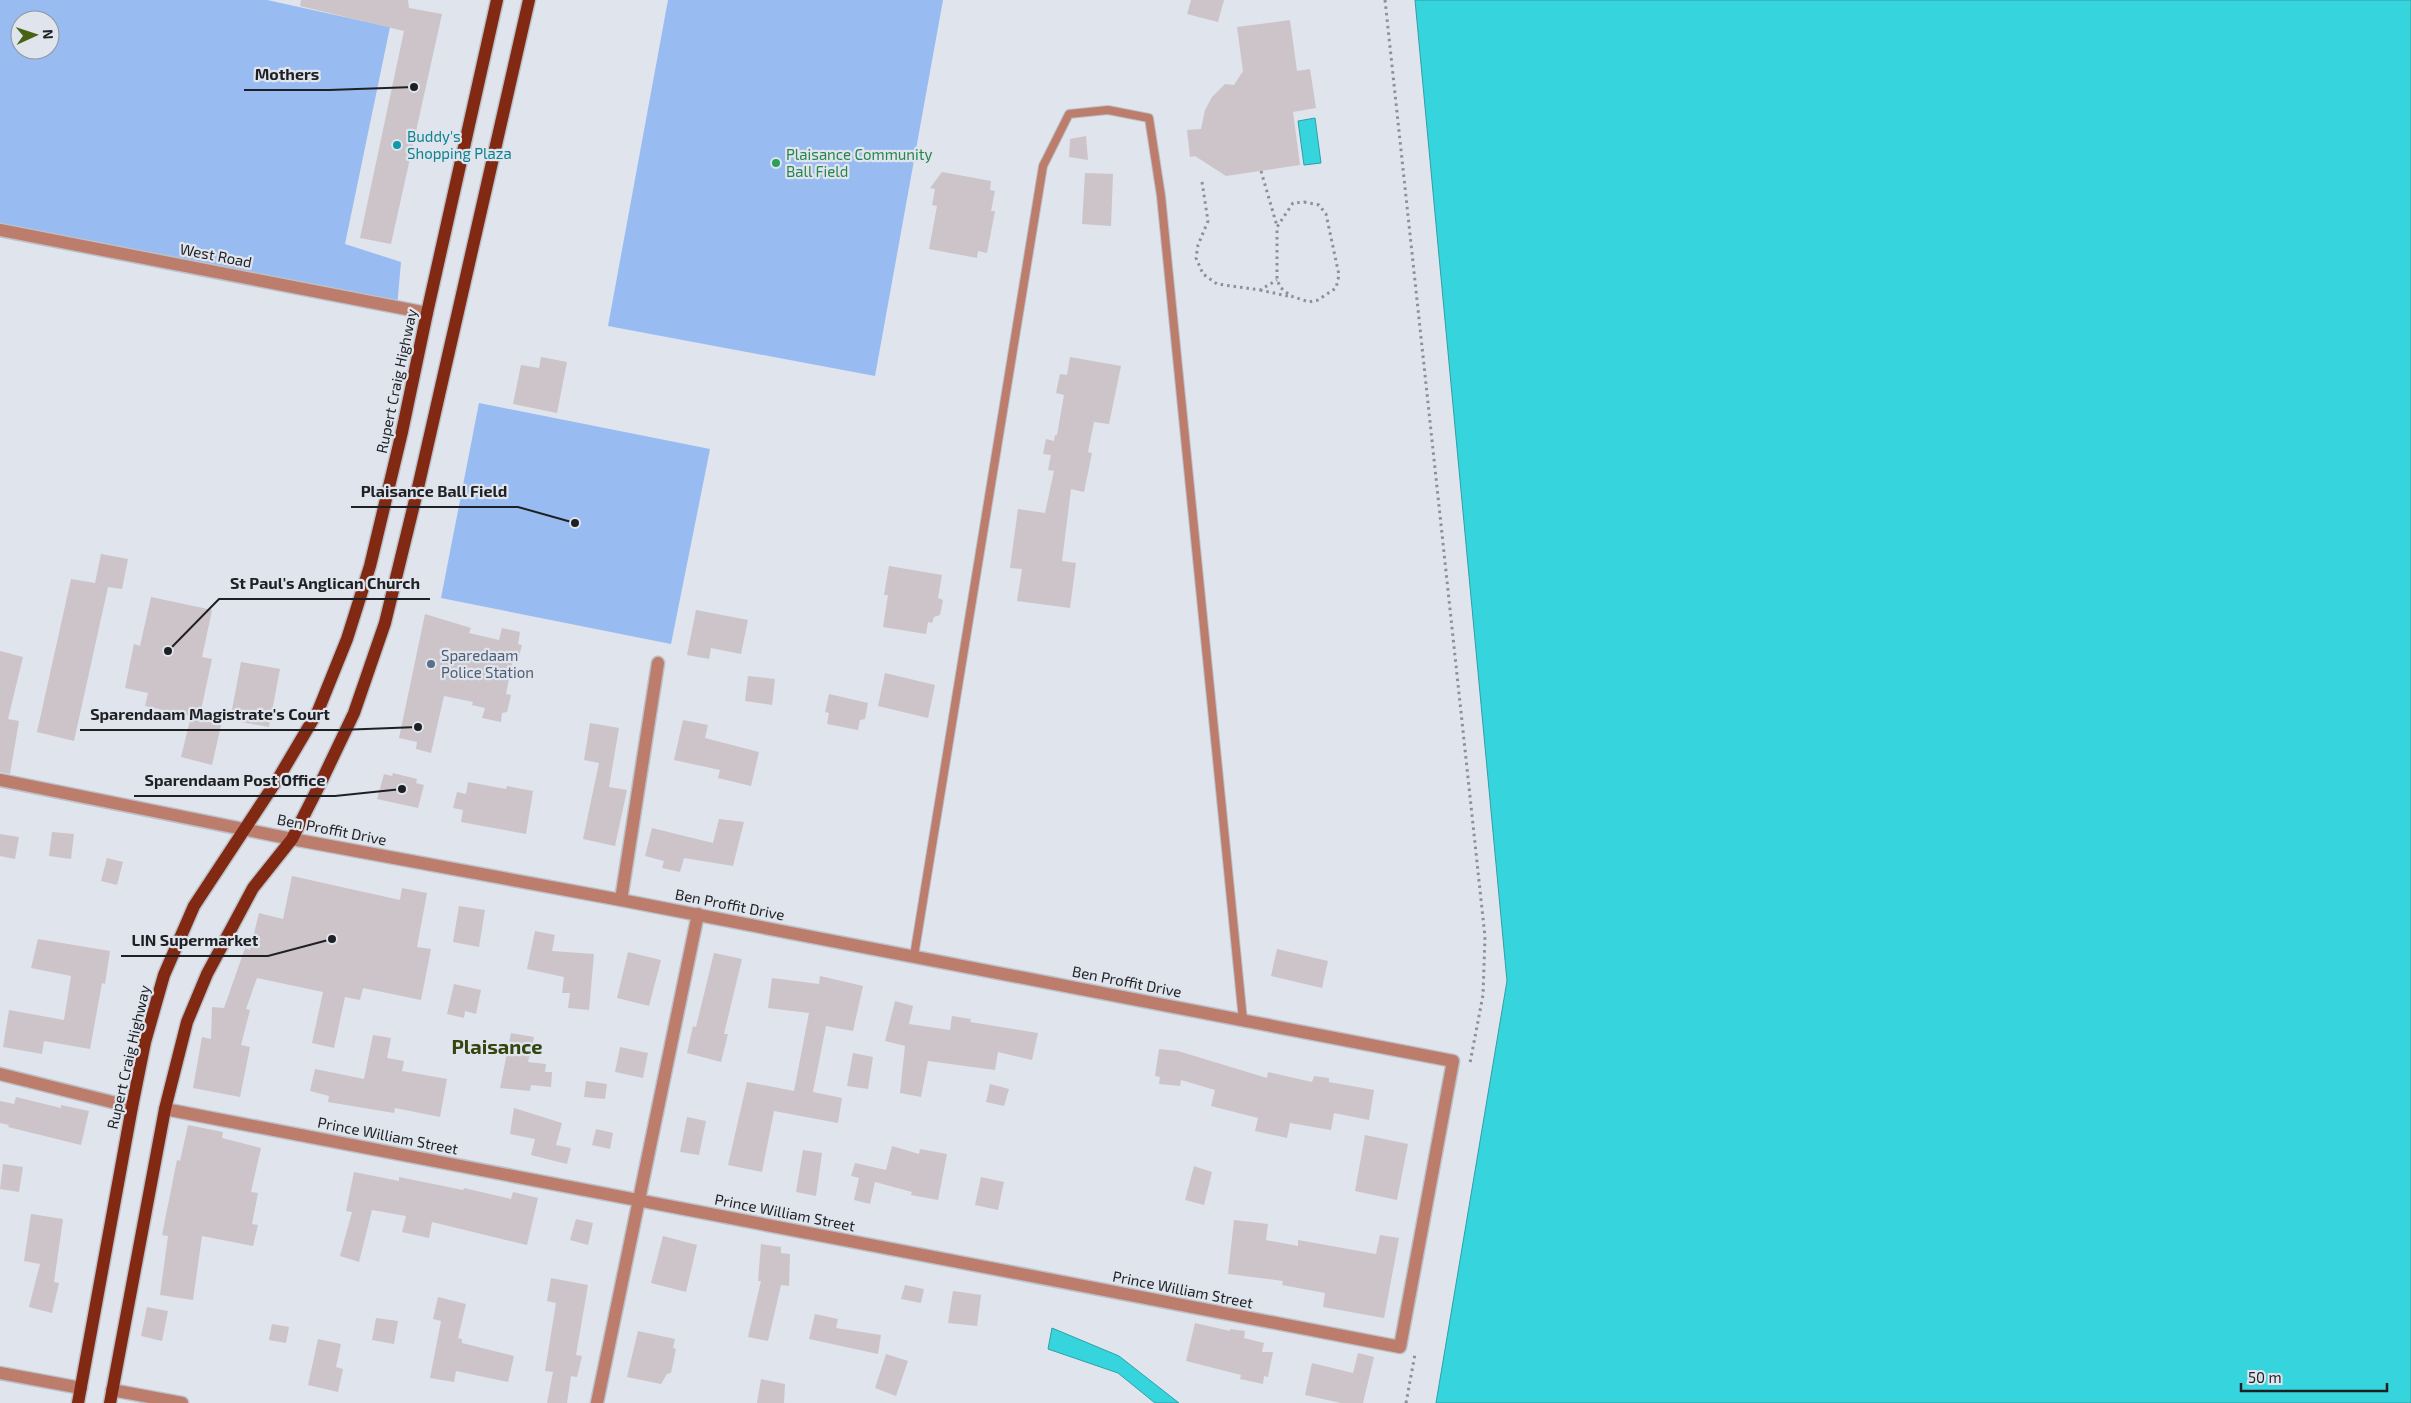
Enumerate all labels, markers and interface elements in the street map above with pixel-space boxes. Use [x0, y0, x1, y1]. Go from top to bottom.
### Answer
north arrow [10, 10, 60, 60]
text: N [40, 29, 57, 40]
callout: Mothers [244, 59, 329, 90]
text: Mothers [255, 64, 319, 83]
place label: Buddy's Shopping Plaza [407, 127, 512, 162]
marker: Buddy's Shopping Plaza [391, 139, 403, 151]
place label: Plaisance Community Ball Field [786, 145, 932, 180]
marker: Plaisance Community Ball Field [770, 157, 782, 169]
street label: West Road [178, 239, 254, 271]
street label: Rupert Craig Highway [372, 307, 420, 455]
callout: Plaisance Ball Field [351, 476, 518, 507]
text: Plaisance Ball Field [361, 481, 507, 500]
callout: St Paul's Anglican Church [219, 568, 430, 599]
text: St Paul's Anglican Church [230, 573, 420, 592]
place label: Sparedaam Police Station [441, 646, 534, 681]
marker: Sparedaam Police Station [425, 658, 437, 670]
callout: Sparendaam Magistrate's Court [80, 699, 340, 730]
text: Sparendaam Magistrate's Court [90, 704, 330, 723]
callout: Sparendaam Post Office [134, 765, 335, 796]
text: Sparendaam Post Office [145, 770, 325, 789]
street label: Ben Proffit Drive [276, 810, 388, 848]
street label: Ben Proffit Drive [674, 885, 786, 923]
callout: LIN Supermarket [121, 925, 268, 956]
text: LIN Supermarket [132, 930, 259, 949]
street label: Ben Proffit Drive [1071, 962, 1183, 1000]
street label: Rupert Craig Highway [103, 983, 153, 1131]
district label: Plaisance [451, 1034, 543, 1058]
street label: Prince William Street [316, 1113, 460, 1158]
street label: Prince William Street [713, 1190, 857, 1235]
street label: Prince William Street [1111, 1267, 1255, 1312]
scale bar [2241, 1360, 2387, 1392]
text: 50 m [2248, 1368, 2282, 1386]

